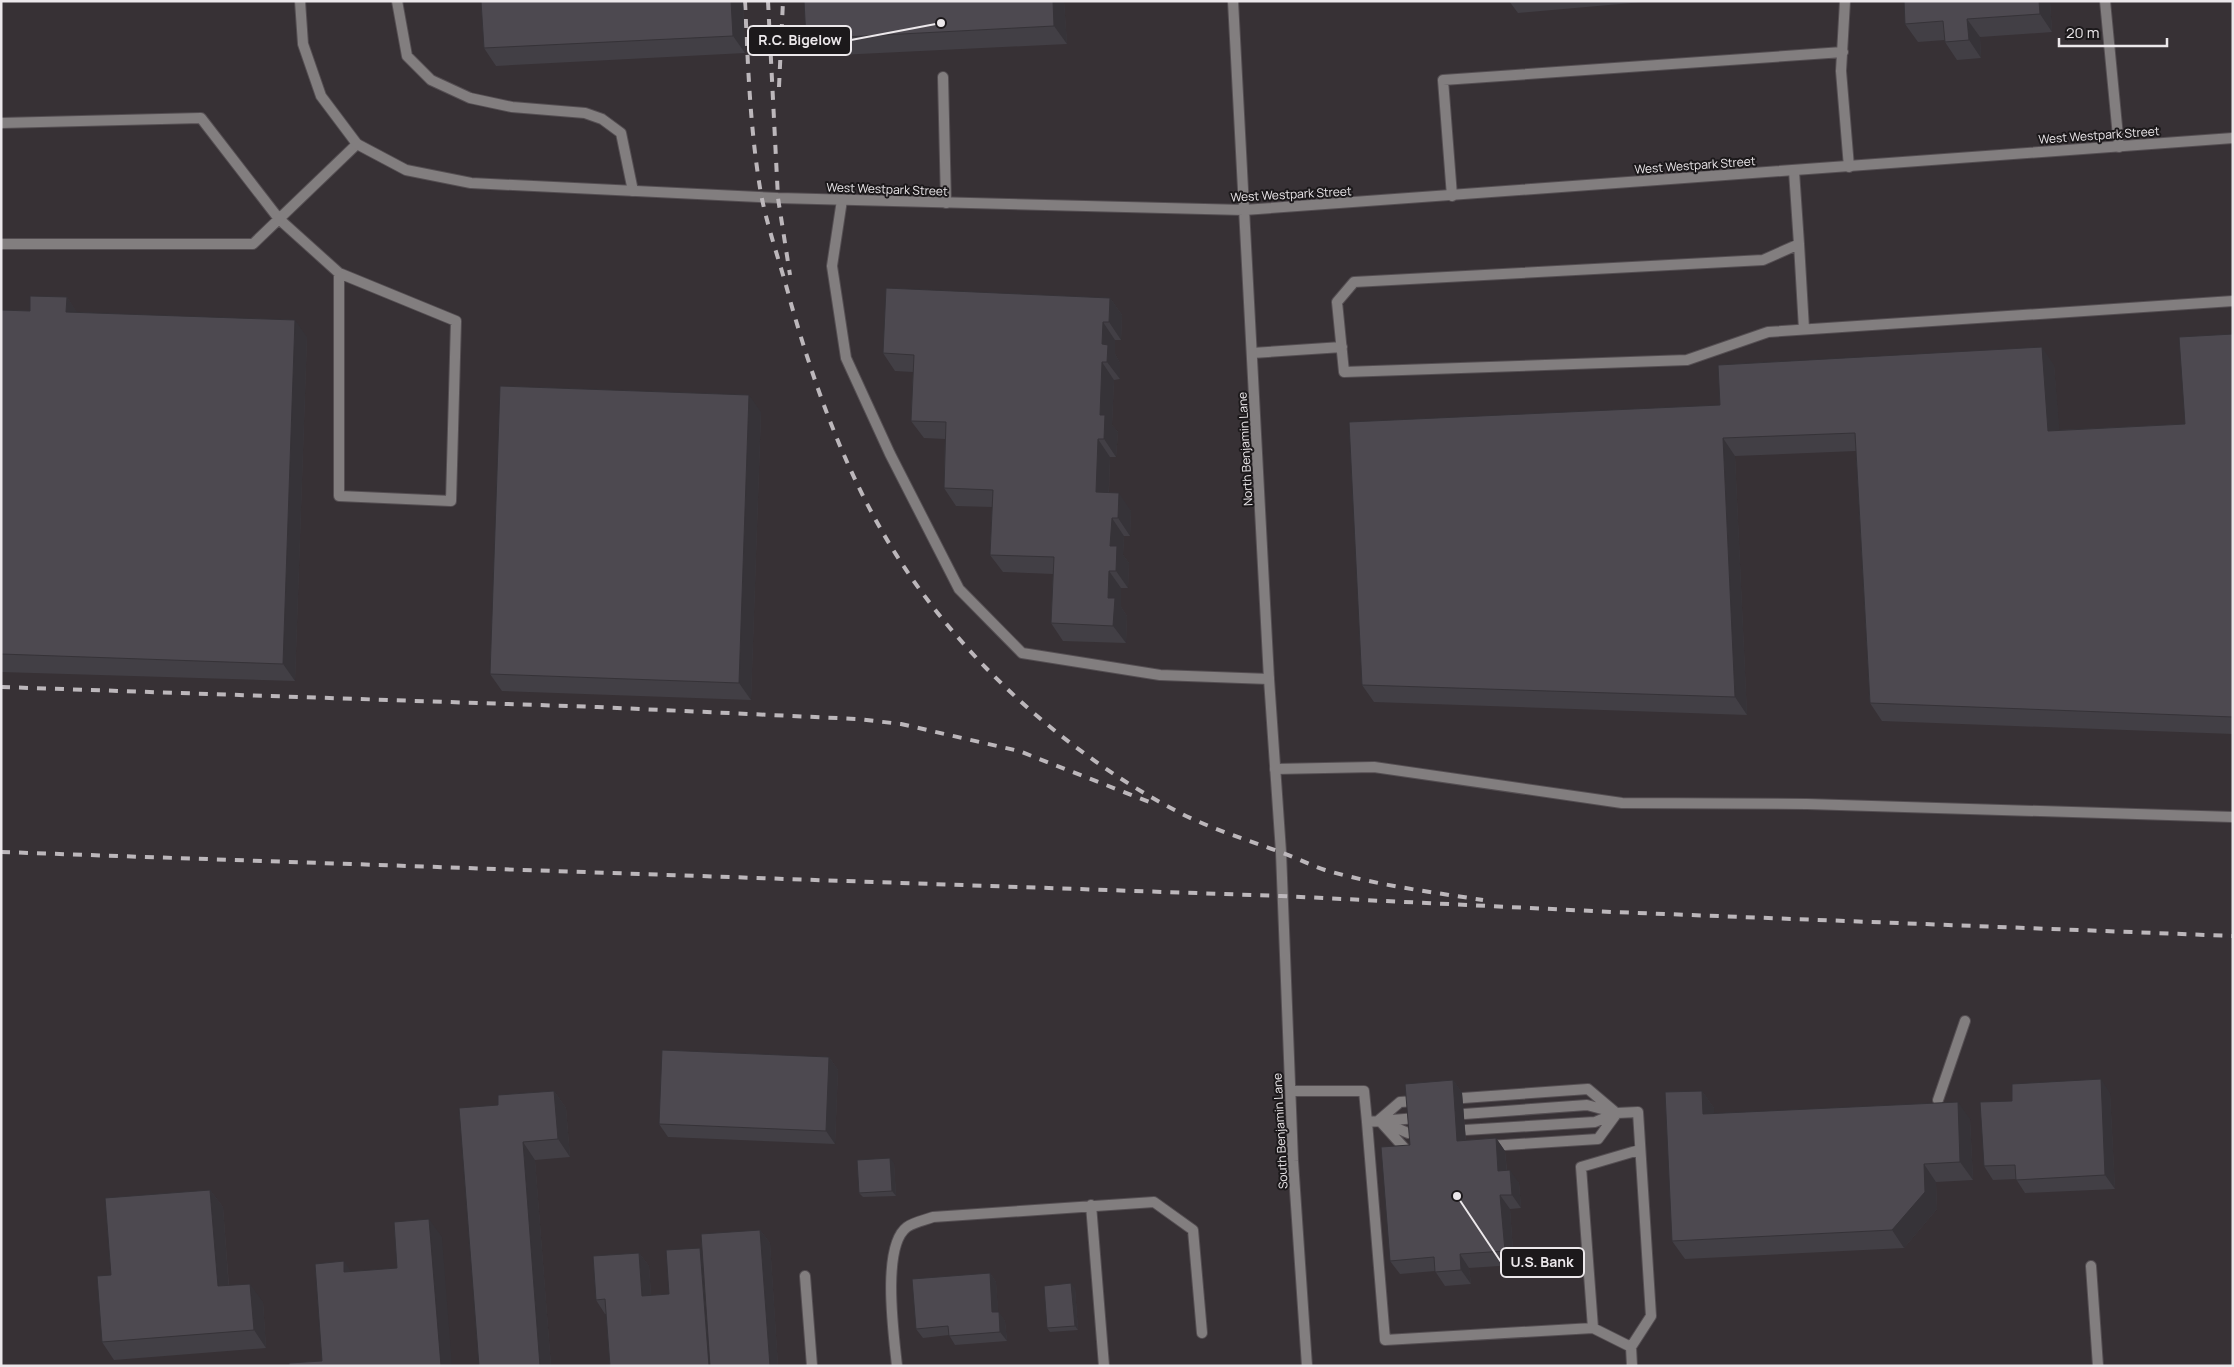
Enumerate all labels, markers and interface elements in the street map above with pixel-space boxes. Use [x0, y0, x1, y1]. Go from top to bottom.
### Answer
scale bar [2059, 15, 2166, 47]
text: 20 m [2066, 22, 2099, 43]
callout: R.C. Bigelow [748, 26, 851, 55]
text: R.C. Bigelow [758, 30, 842, 49]
street label: West Westpark Street [2038, 122, 2160, 148]
street label: West Westpark Street [1634, 152, 1756, 178]
street label: West Westpark Street [826, 178, 948, 200]
street label: West Westpark Street [1230, 182, 1352, 206]
street label: North Benjamin Lane [1234, 391, 1256, 507]
street label: South Benjamin Lane [1268, 1072, 1292, 1190]
callout: U.S. Bank [1501, 1248, 1584, 1277]
text: U.S. Bank [1510, 1252, 1574, 1271]

